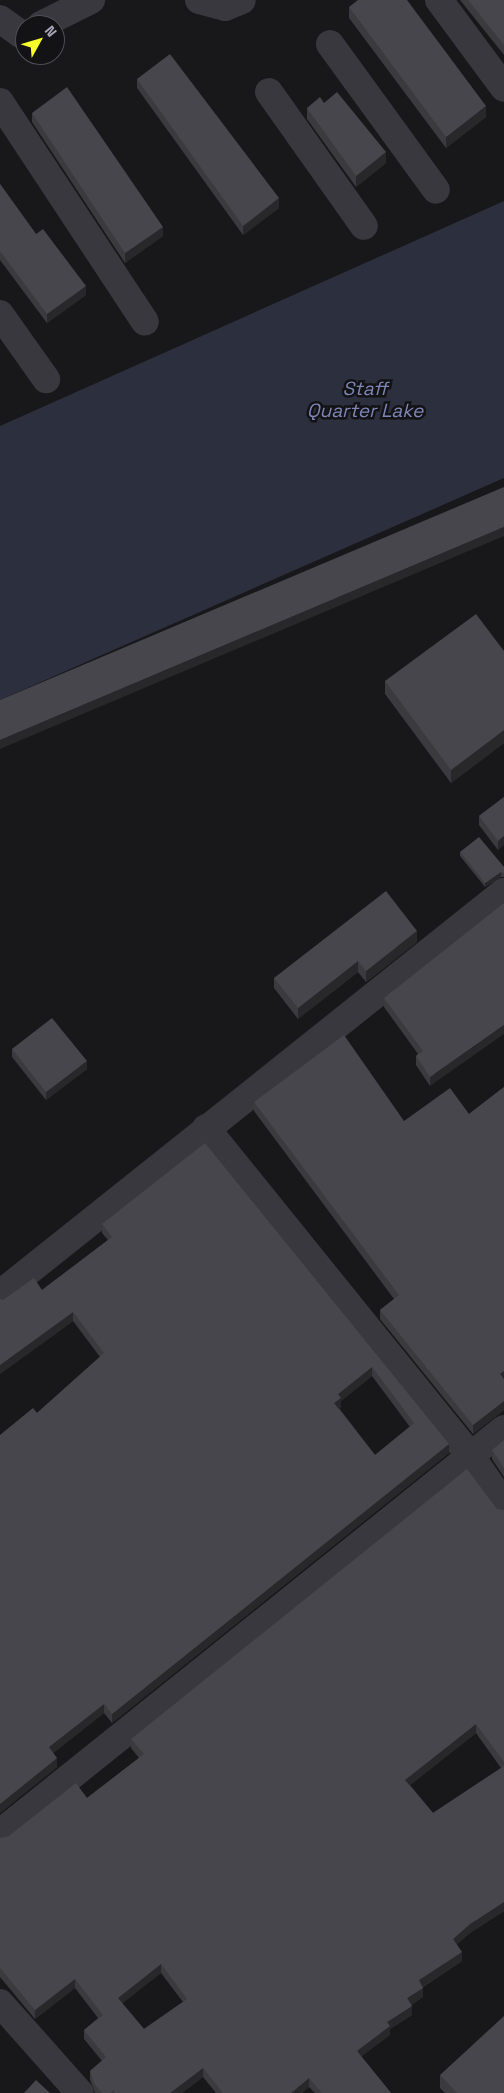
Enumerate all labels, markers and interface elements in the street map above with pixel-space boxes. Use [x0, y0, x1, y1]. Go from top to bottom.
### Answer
north arrow [15, 15, 65, 65]
text: N [41, 22, 61, 40]
water label: Staff Quarter Lake [307, 378, 423, 422]

